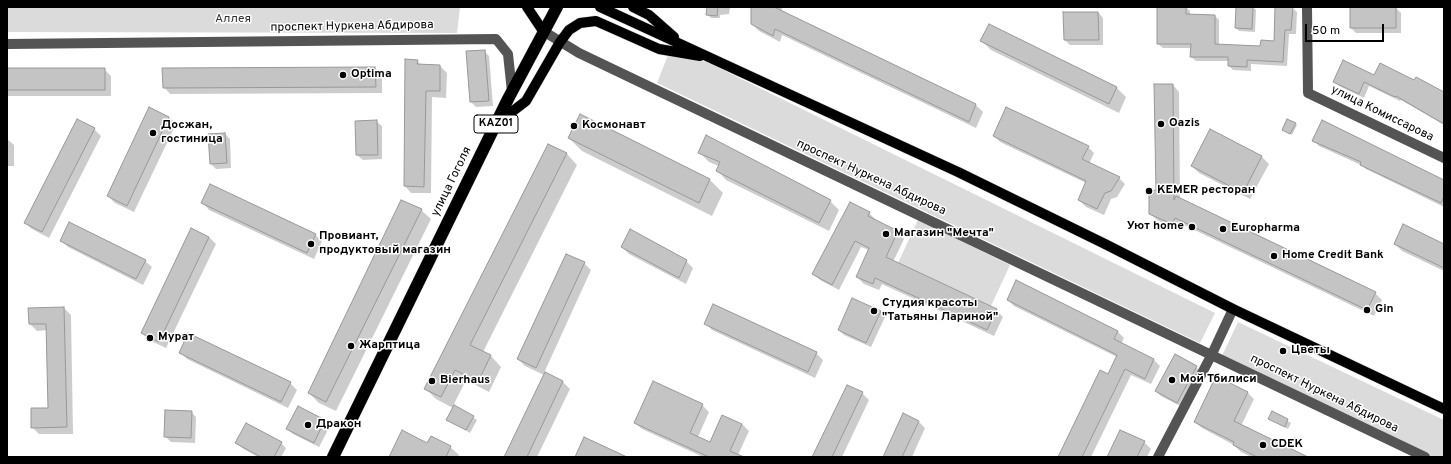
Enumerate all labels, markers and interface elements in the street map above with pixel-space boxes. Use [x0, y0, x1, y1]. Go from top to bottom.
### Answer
park label: Аллея [215, 13, 251, 27]
scale bar [1307, 16, 1386, 42]
street label: проспект Нуркена Абдирова [270, 18, 434, 36]
text: 50 m [1312, 23, 1340, 39]
place label: Optima [351, 68, 392, 82]
marker: Optima [338, 70, 348, 80]
street label: улица Комиссарова [1328, 83, 1436, 145]
road number: KАZ01 [474, 115, 518, 133]
place label: Oazis [1169, 117, 1200, 131]
place label: Досжан, гостиница [161, 119, 223, 147]
place label: Космонавт [582, 119, 646, 133]
marker: Oazis [1156, 119, 1166, 129]
marker: Космонавт [569, 121, 579, 131]
marker: Досжан, гостиница [148, 128, 158, 138]
street label: проспект Нуркена Абдирова [794, 137, 948, 219]
street label: улица Гоголя [429, 145, 475, 219]
place label: KEMER ресторан [1157, 184, 1255, 198]
marker: KEMER ресторан [1144, 186, 1154, 196]
place label: Уют home [1127, 220, 1184, 234]
marker: Уют home [1187, 222, 1197, 232]
place label: Europharma [1231, 222, 1300, 236]
marker: Europharma [1218, 224, 1228, 234]
place label: Магазин "Мечта" [894, 227, 994, 241]
marker: Магазин "Мечта" [881, 229, 891, 239]
place label: Провиант, продуктовый магазин [319, 230, 451, 258]
marker: Провиант, продуктовый магазин [306, 239, 316, 249]
place label: Home Credit Bank [1282, 249, 1384, 263]
marker: Home Credit Bank [1269, 251, 1279, 261]
place label: Студия красоты "Татьяны Лариной" [882, 297, 998, 325]
place label: Gin [1375, 303, 1394, 317]
marker: Gin [1362, 305, 1372, 315]
marker: Студия красоты "Татьяны Лариной" [869, 306, 879, 316]
place label: Мурат [158, 331, 194, 345]
marker: Мурат [145, 333, 155, 343]
place label: Жарптица [359, 339, 420, 353]
marker: Жарптица [346, 341, 356, 351]
place label: Цветы [1291, 344, 1330, 358]
marker: Цветы [1278, 346, 1288, 356]
street label: проспект Нуркена Абдирова [1248, 352, 1400, 436]
place label: Мой Тбилиси [1180, 373, 1257, 387]
place label: Bierhaus [440, 374, 490, 388]
marker: Мой Тбилиси [1167, 375, 1177, 385]
marker: Bierhaus [427, 376, 437, 386]
place label: Дракон [316, 418, 361, 432]
marker: Дракон [303, 420, 313, 430]
place label: CDEK [1271, 438, 1303, 452]
marker: CDEK [1258, 440, 1268, 450]

